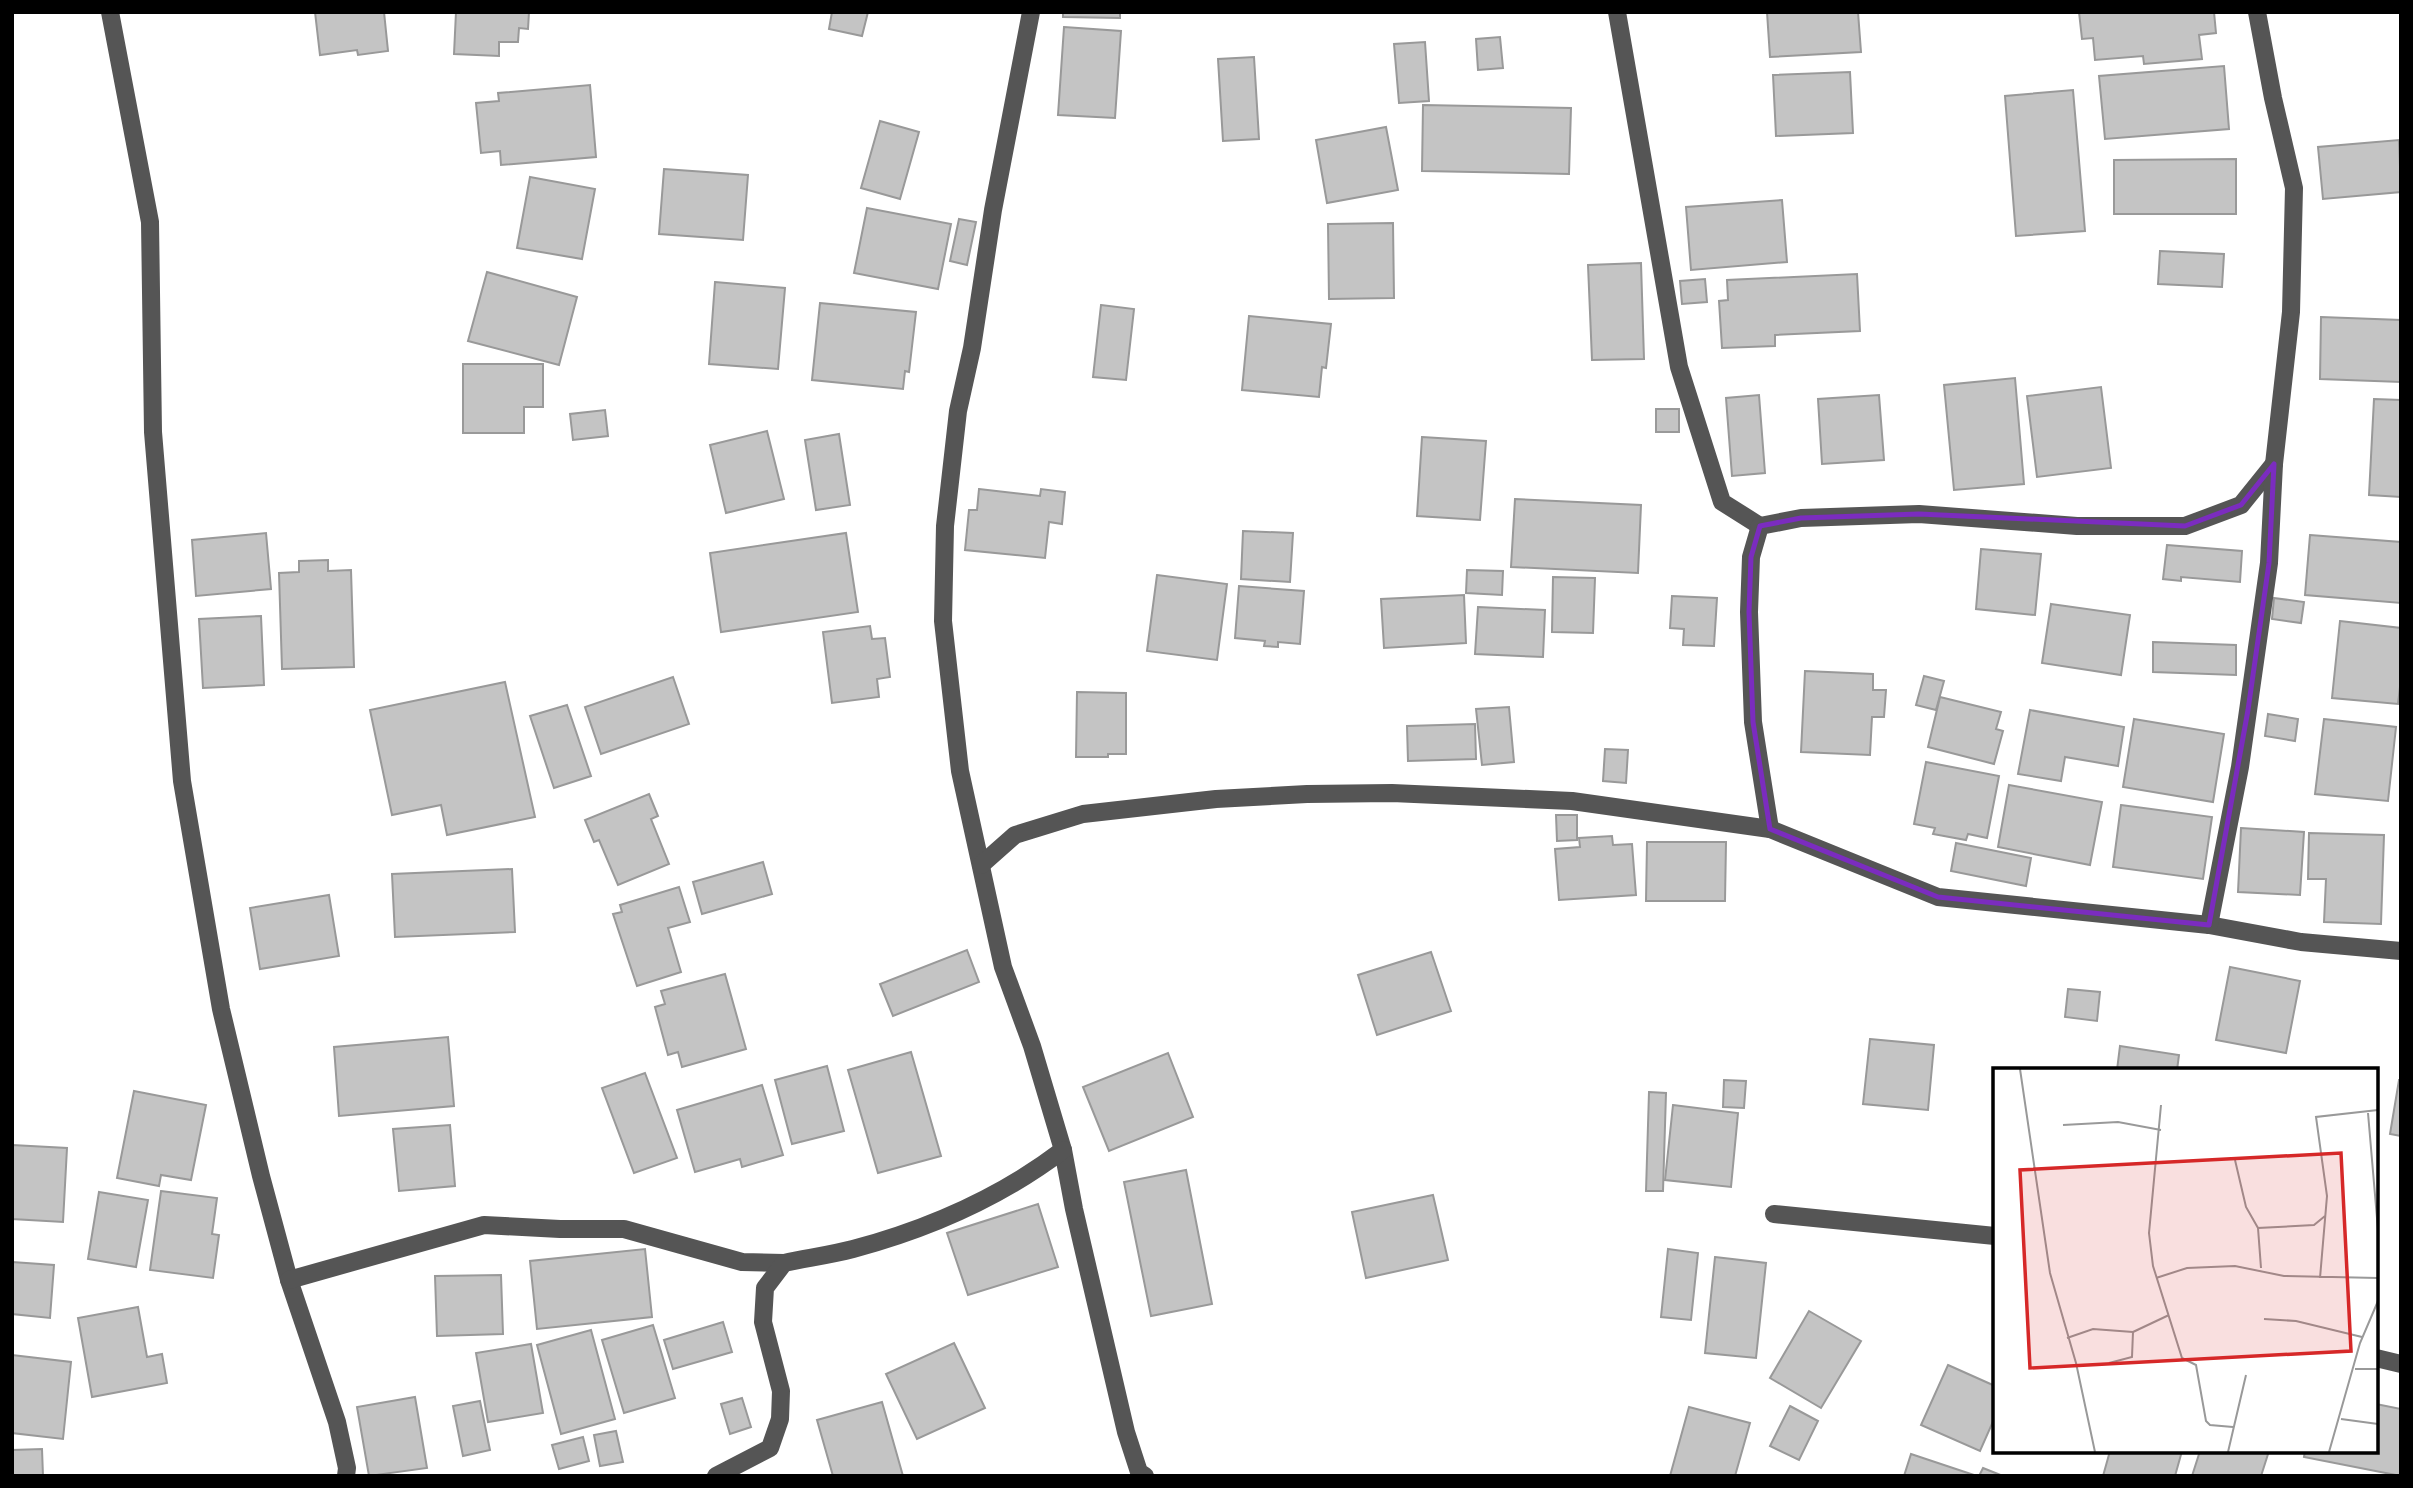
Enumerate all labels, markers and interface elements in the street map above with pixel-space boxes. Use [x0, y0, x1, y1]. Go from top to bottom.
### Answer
inset map [1993, 1068, 2378, 1453]

